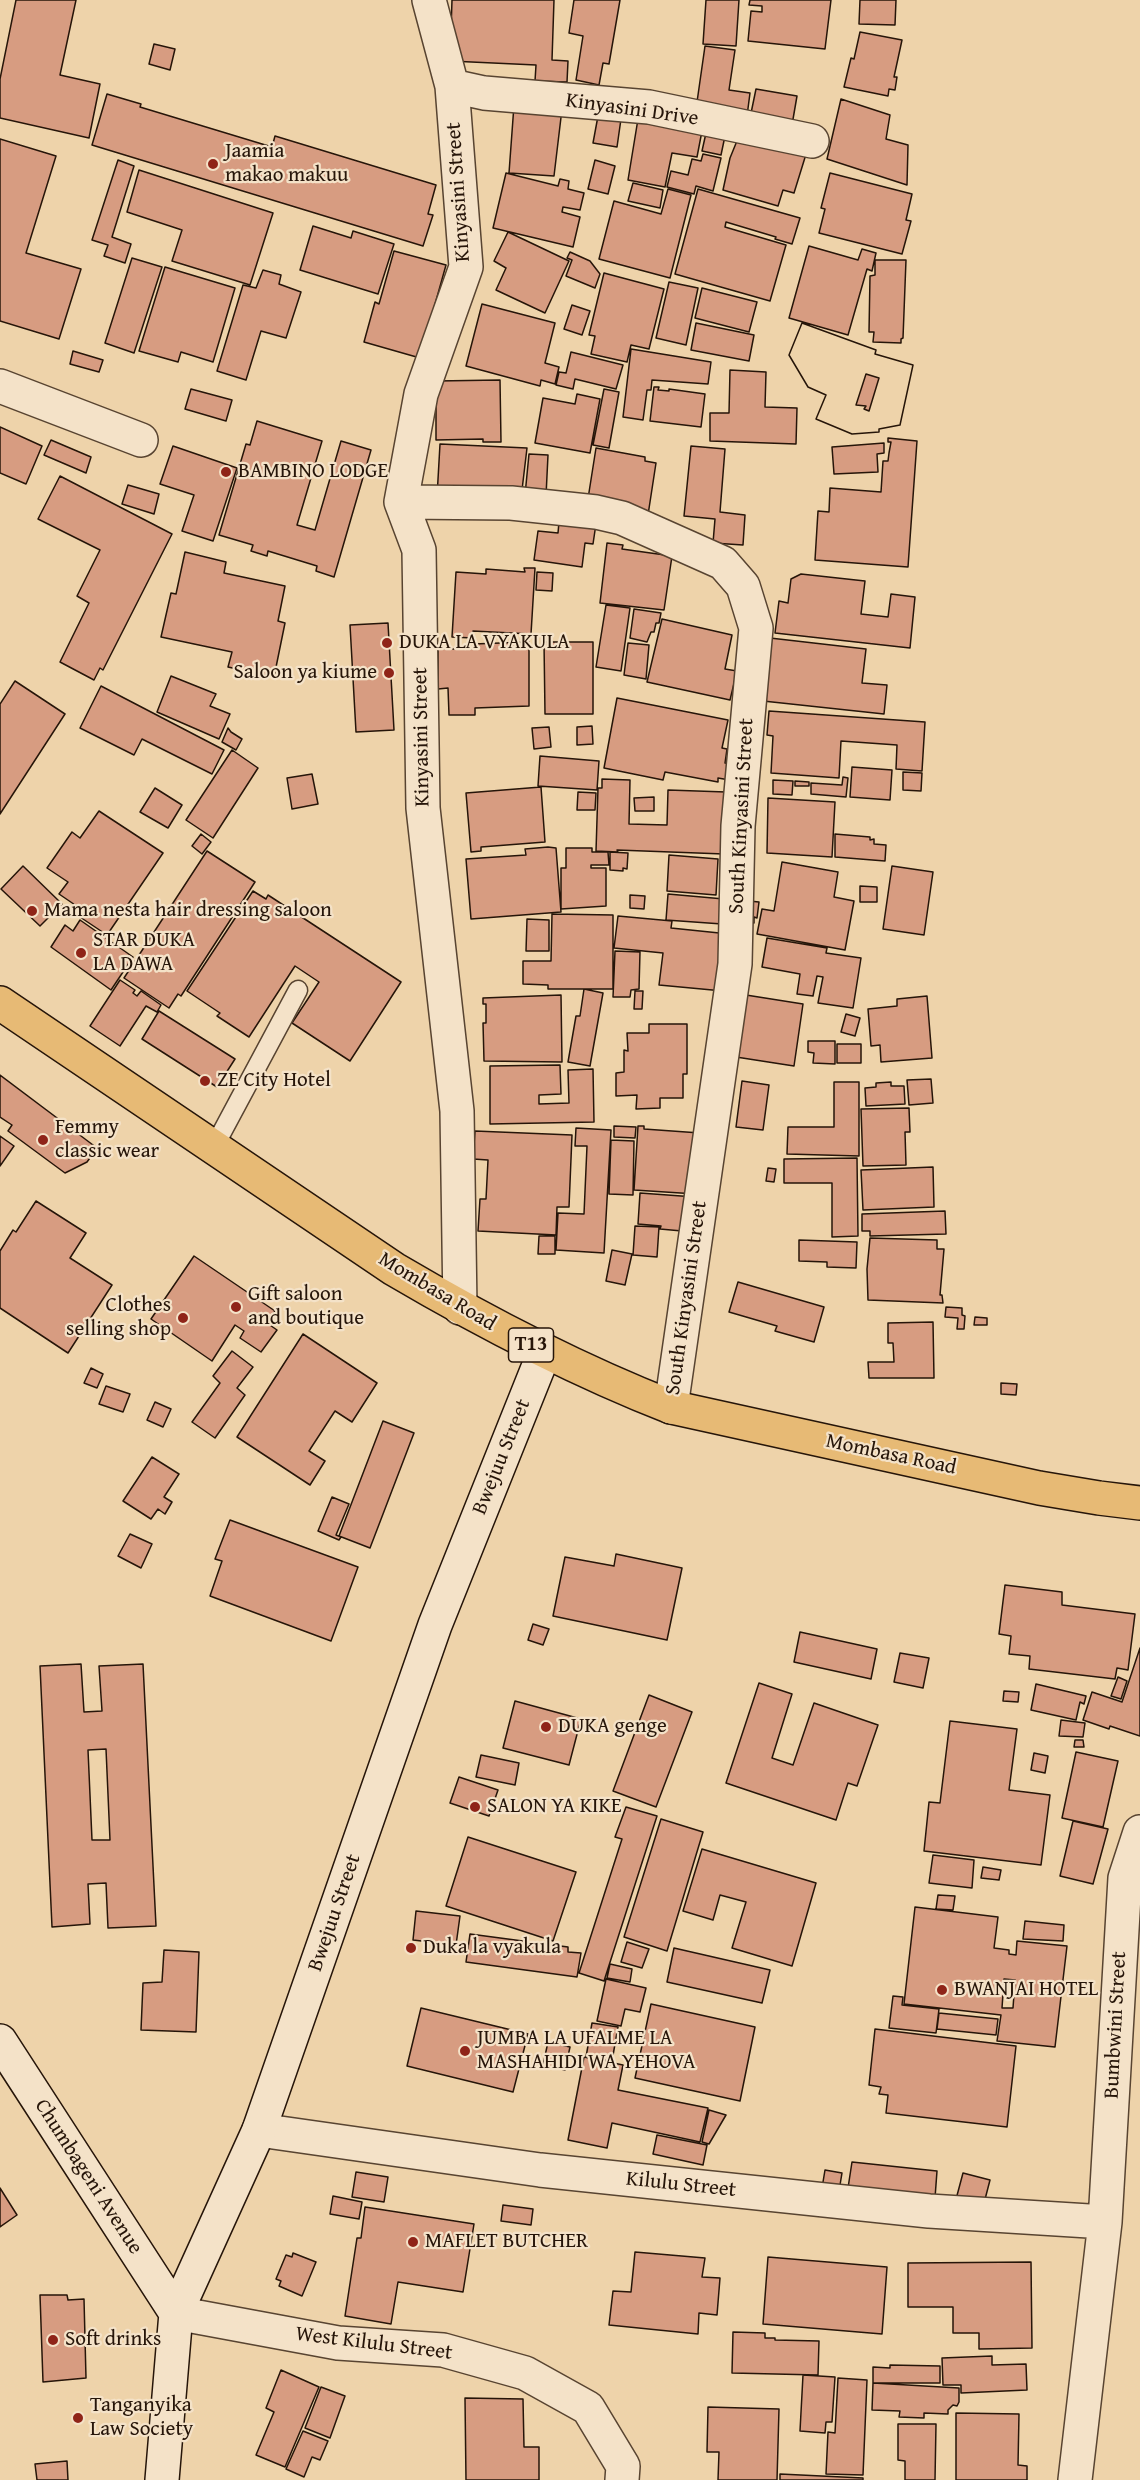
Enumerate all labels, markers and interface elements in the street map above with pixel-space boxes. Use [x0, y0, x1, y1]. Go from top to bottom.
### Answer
street label: Kinyasini Drive [564, 88, 700, 132]
street label: Kinyasini Street [442, 121, 476, 263]
place label: Jaamia makao makuu [225, 139, 348, 189]
marker: Jaamia makao makuu [206, 157, 220, 171]
place label: BAMBINO LODGE [238, 459, 388, 485]
marker: BAMBINO LODGE [219, 465, 233, 479]
place label: DUKA LA VYAKULA [399, 630, 570, 656]
marker: DUKA LA VYAKULA [380, 636, 394, 650]
place label: Saloon ya kiume [233, 660, 377, 686]
marker: Saloon ya kiume [382, 666, 396, 680]
street label: Kinyasini Street [408, 667, 436, 807]
street label: South Kinyasini Street [724, 717, 760, 915]
place label: Mama nesta hair dressing saloon [44, 898, 332, 924]
marker: Mama nesta hair dressing saloon [25, 904, 39, 918]
place label: STAR DUKA LA DAWA [93, 928, 195, 978]
marker: STAR DUKA LA DAWA [74, 946, 88, 960]
place label: ZE City Hotel [217, 1068, 331, 1094]
marker: ZE City Hotel [198, 1074, 212, 1088]
place label: Femmy classic wear [55, 1115, 159, 1165]
marker: Femmy classic wear [36, 1133, 50, 1147]
street label: South Kinyasini Street [661, 1199, 713, 1397]
street label: Mombasa Road [374, 1247, 500, 1337]
place label: Gift saloon and boutique [248, 1282, 364, 1332]
place label: Clothes selling shop [66, 1293, 171, 1343]
marker: Gift saloon and boutique [229, 1300, 243, 1314]
marker: Clothes selling shop [176, 1311, 190, 1325]
road number: T13 [508, 1328, 554, 1362]
street label: Bwejuu Street [467, 1396, 537, 1518]
street label: Mombasa Road [823, 1429, 959, 1481]
place label: DUKA genge [558, 1714, 667, 1740]
marker: DUKA genge [539, 1720, 553, 1734]
place label: SALON YA KIKE [487, 1794, 622, 1820]
marker: SALON YA KIKE [468, 1800, 482, 1814]
street label: Bwejuu Street [303, 1851, 367, 1975]
place label: Duka la vyakula [423, 1935, 561, 1961]
marker: Duka la vyakula [404, 1941, 418, 1955]
street label: Bumbwini Street [1100, 1951, 1132, 2099]
place label: BWANJAI HOTEL [954, 1977, 1098, 2003]
marker: BWANJAI HOTEL [935, 1983, 949, 1997]
place label: JUMBA LA UFALME LA MASHAHIDI WA YEHOVA [477, 2026, 695, 2076]
marker: JUMBA LA UFALME LA MASHAHIDI WA YEHOVA [458, 2044, 472, 2058]
street label: Chumbageni Avenue [29, 2095, 147, 2259]
street label: Kilulu Street [625, 2167, 737, 2203]
place label: MAFLET BUTCHER [425, 2229, 588, 2255]
marker: MAFLET BUTCHER [406, 2235, 420, 2249]
street label: West Kilulu Street [294, 2322, 454, 2366]
place label: Soft drinks [65, 2327, 161, 2353]
marker: Soft drinks [46, 2333, 60, 2347]
place label: Tanganyika Law Society [90, 2393, 193, 2443]
marker: Tanganyika Law Society [71, 2411, 85, 2425]

